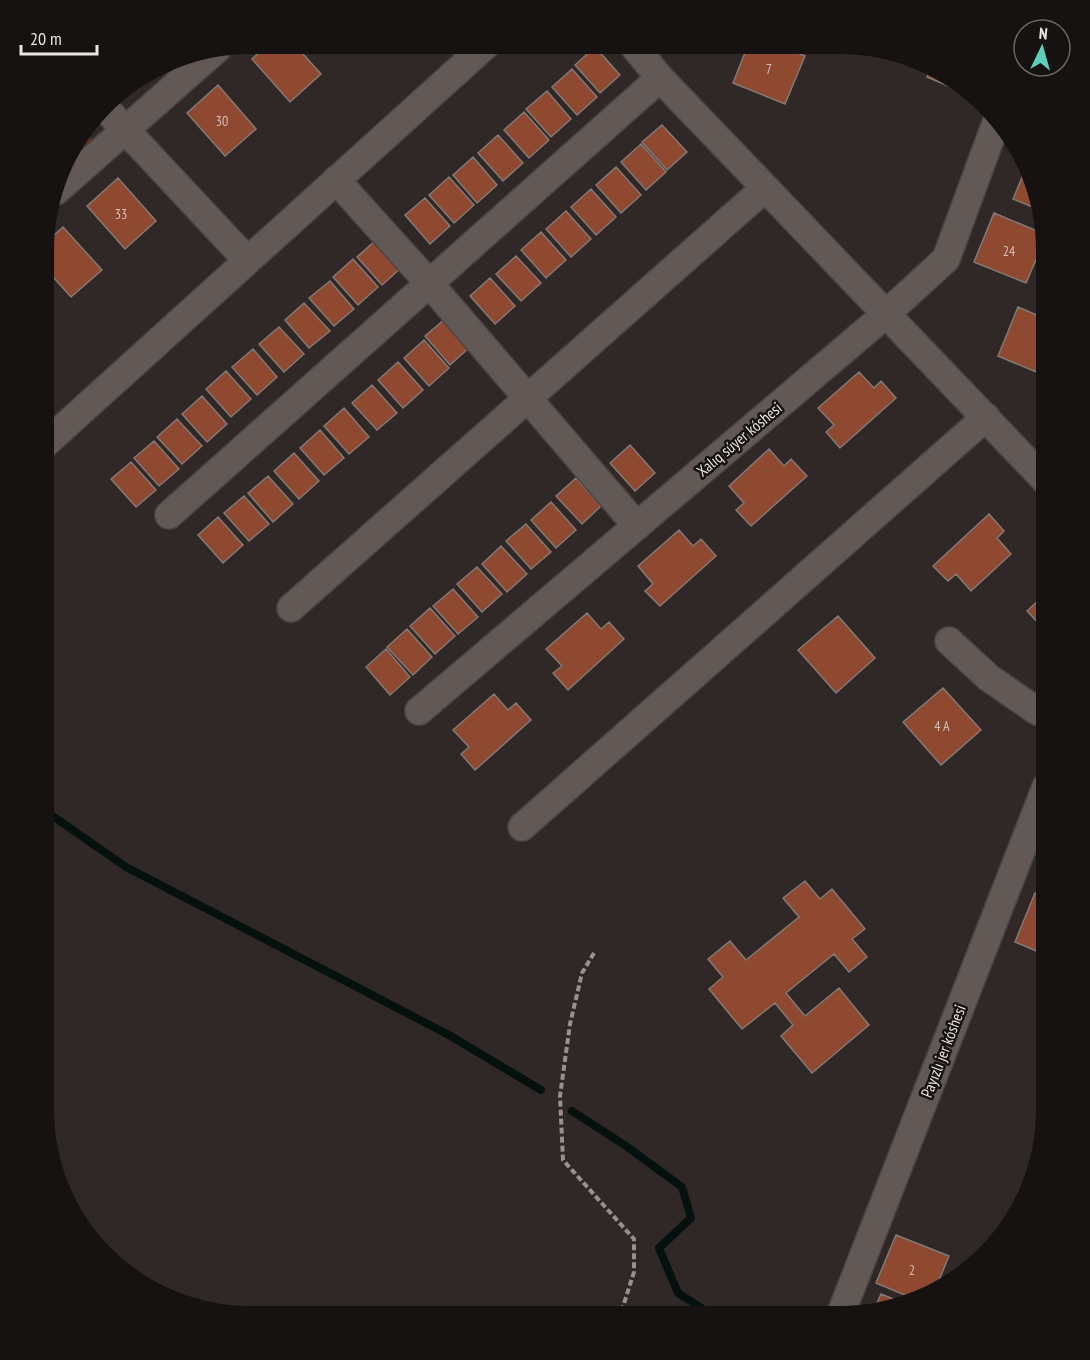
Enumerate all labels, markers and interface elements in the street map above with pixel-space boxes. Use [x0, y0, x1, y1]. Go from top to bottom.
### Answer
scale bar [21, 18, 98, 56]
north arrow [1012, 18, 1072, 78]
text: N [1038, 23, 1048, 43]
text: 20 m [30, 27, 62, 50]
house number: 7 [766, 60, 772, 78]
house number: 30 [216, 112, 228, 130]
house number: 33 [115, 205, 127, 223]
house number: 24 [1003, 242, 1016, 260]
street label: Xalıq súyer kóshesi [692, 398, 786, 480]
house number: 4 А [934, 717, 950, 735]
street label: Payızlı jer kóshesi [916, 1002, 970, 1100]
house number: 2 [909, 1261, 915, 1279]

